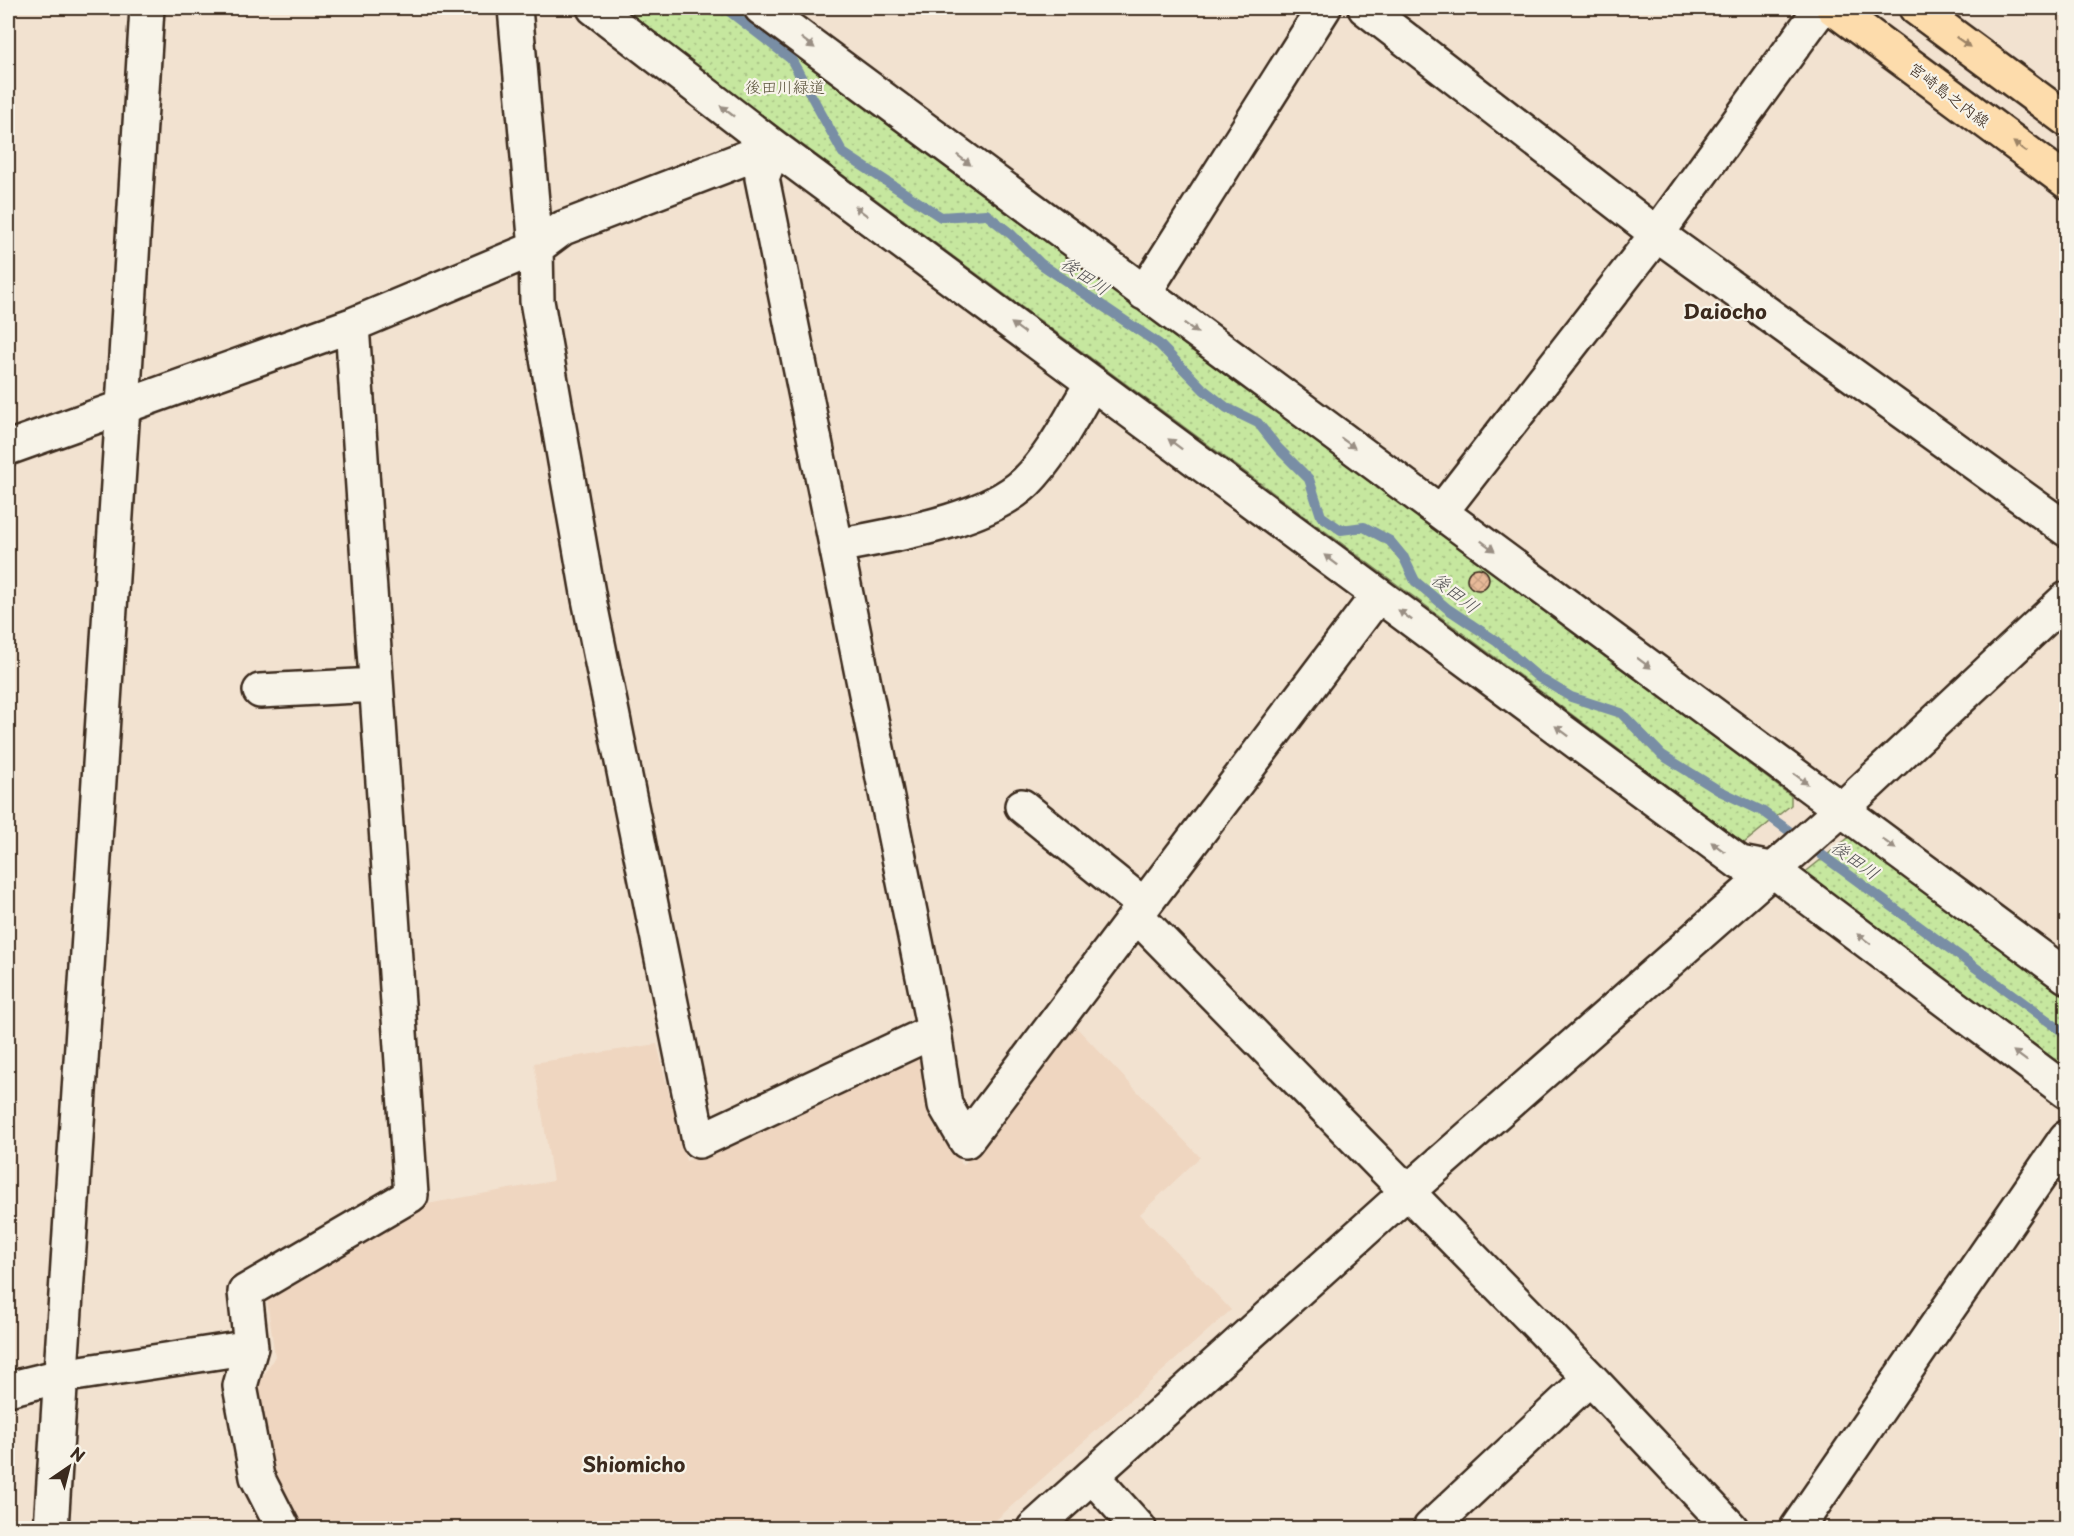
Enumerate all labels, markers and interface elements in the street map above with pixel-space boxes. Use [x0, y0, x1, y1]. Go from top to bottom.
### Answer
one-way arrow [1954, 36, 1970, 48]
one-way arrow [799, 37, 815, 49]
street label: 宮崎島之内線 [1904, 56, 1996, 132]
park label: 後田川緑道 [745, 74, 825, 98]
one-way arrow [720, 105, 735, 117]
one-way arrow [2012, 141, 2027, 153]
one-way arrow [957, 153, 972, 165]
one-way arrow [854, 206, 869, 218]
water label: 後田川 [1056, 249, 1116, 301]
district label: Daiocho [1683, 296, 1767, 326]
one-way arrow [1183, 321, 1198, 333]
one-way arrow [1010, 322, 1025, 334]
one-way arrow [1340, 437, 1355, 449]
one-way arrow [1167, 438, 1182, 450]
one-way arrow [1480, 540, 1495, 552]
one-way arrow [1323, 554, 1339, 566]
water label: 後田川 [1426, 565, 1486, 619]
one-way arrow [1397, 609, 1413, 621]
one-way arrow [1637, 656, 1652, 668]
one-way arrow [1554, 725, 1570, 737]
one-way arrow [1793, 772, 1808, 784]
water label: 後田川 [1826, 832, 1886, 886]
one-way arrow [1880, 838, 1896, 850]
one-way arrow [1711, 841, 1727, 853]
one-way arrow [1856, 933, 1871, 945]
one-way arrow [2012, 1050, 2027, 1062]
north arrow [39, 1437, 99, 1497]
text: N [66, 1440, 90, 1467]
district label: Shiomicho [583, 1449, 686, 1479]

